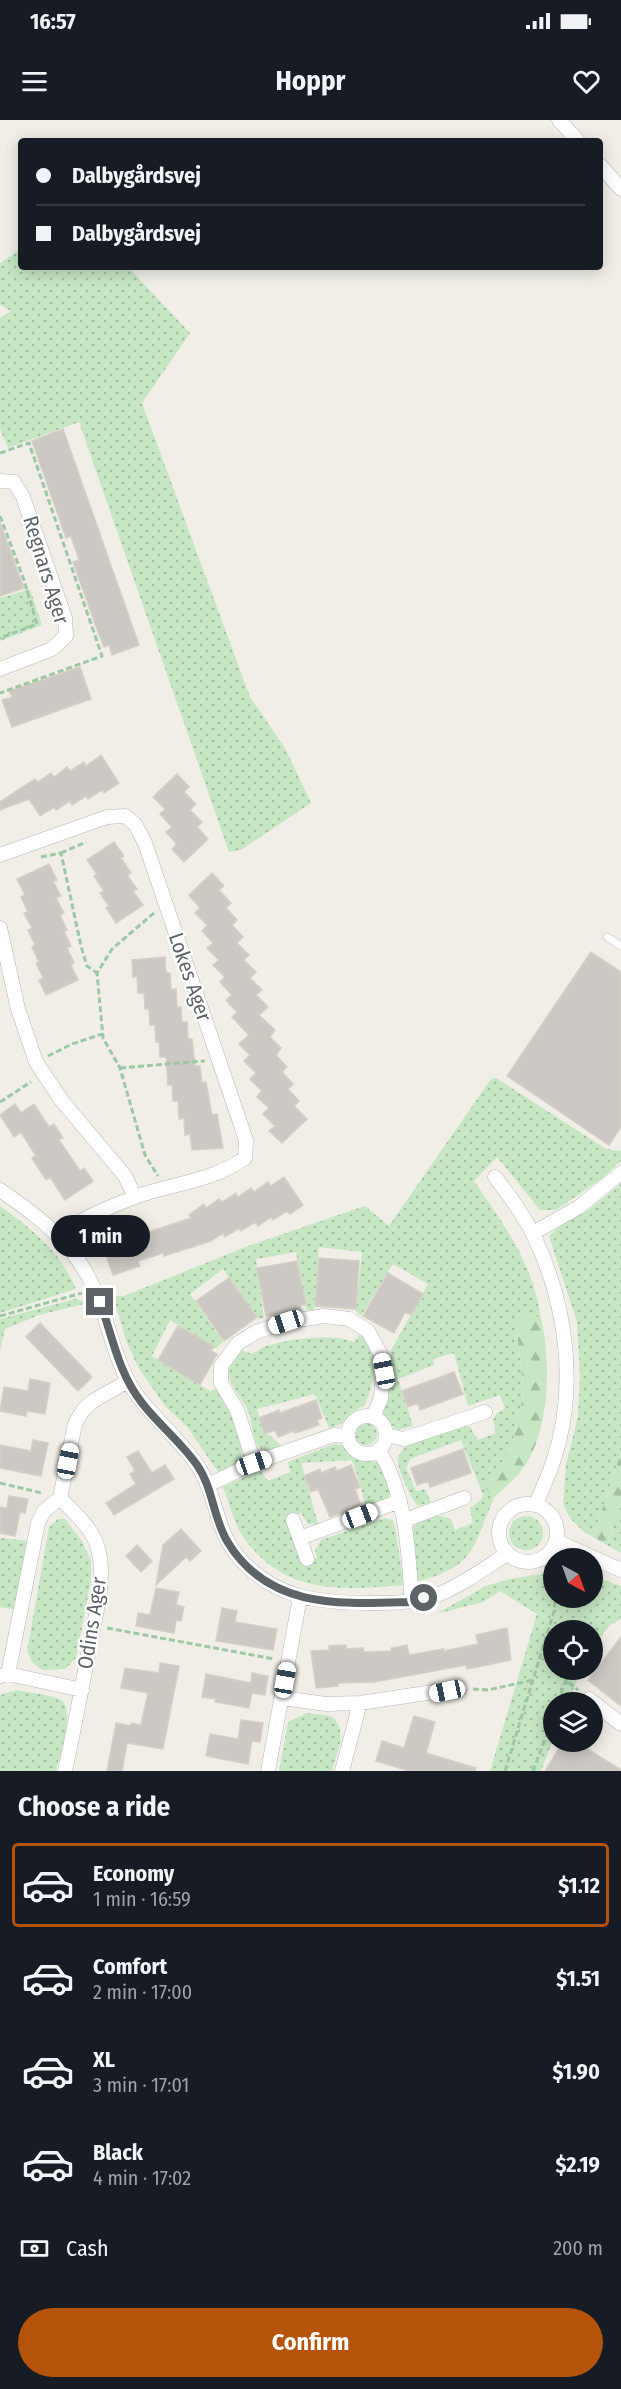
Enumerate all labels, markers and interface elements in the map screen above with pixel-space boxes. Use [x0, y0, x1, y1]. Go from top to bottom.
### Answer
text: 16:57 [30, 8, 76, 35]
icon: menu [18, 65, 51, 98]
text: Hoppr [276, 65, 345, 97]
icon: heart [570, 65, 603, 98]
text: Dalbygårdsvej [72, 162, 201, 189]
text: Dalbygårdsvej [72, 220, 201, 247]
street label: Regnars Ager [17, 513, 75, 628]
street label: Lokes Ager [163, 929, 217, 1025]
callout: 1 min [51, 1215, 150, 1257]
text: 1 min [79, 1224, 122, 1248]
route end [86, 1288, 113, 1315]
car [266, 1308, 306, 1336]
car [372, 1352, 396, 1390]
car [56, 1442, 80, 1480]
car [234, 1449, 274, 1477]
car [340, 1501, 380, 1531]
north arrow [543, 1548, 603, 1608]
map controls [543, 1548, 603, 1752]
street label: Odins Ager [72, 1574, 112, 1671]
route start [410, 1584, 437, 1611]
button: locate [543, 1620, 603, 1680]
car [273, 1661, 297, 1699]
car [428, 1678, 466, 1704]
button: layers [543, 1692, 603, 1752]
text: Choose a ride [18, 1791, 170, 1823]
icon: car [21, 1858, 75, 1912]
text: Economy [93, 1860, 174, 1887]
text: $1.12 [558, 1872, 600, 1899]
text: 1 min · 16:59 [93, 1887, 191, 1911]
icon: car [21, 1951, 75, 2005]
text: Comfort [93, 1953, 167, 1980]
text: $1.51 [556, 1965, 600, 1992]
text: 2 min · 17:00 [93, 1980, 192, 2004]
icon: car [21, 2044, 75, 2098]
text: XL [93, 2046, 115, 2073]
text: $1.90 [553, 2058, 600, 2085]
text: 3 min · 17:01 [93, 2073, 189, 2097]
icon: car [21, 2137, 75, 2191]
text: Black [93, 2139, 143, 2166]
text: $2.19 [556, 2151, 600, 2178]
text: 4 min · 17:02 [93, 2166, 191, 2190]
icon: cash [18, 2232, 51, 2265]
text: Cash [66, 2235, 109, 2262]
text: 200 m [553, 2236, 603, 2260]
button: Confirm [18, 2308, 603, 2377]

